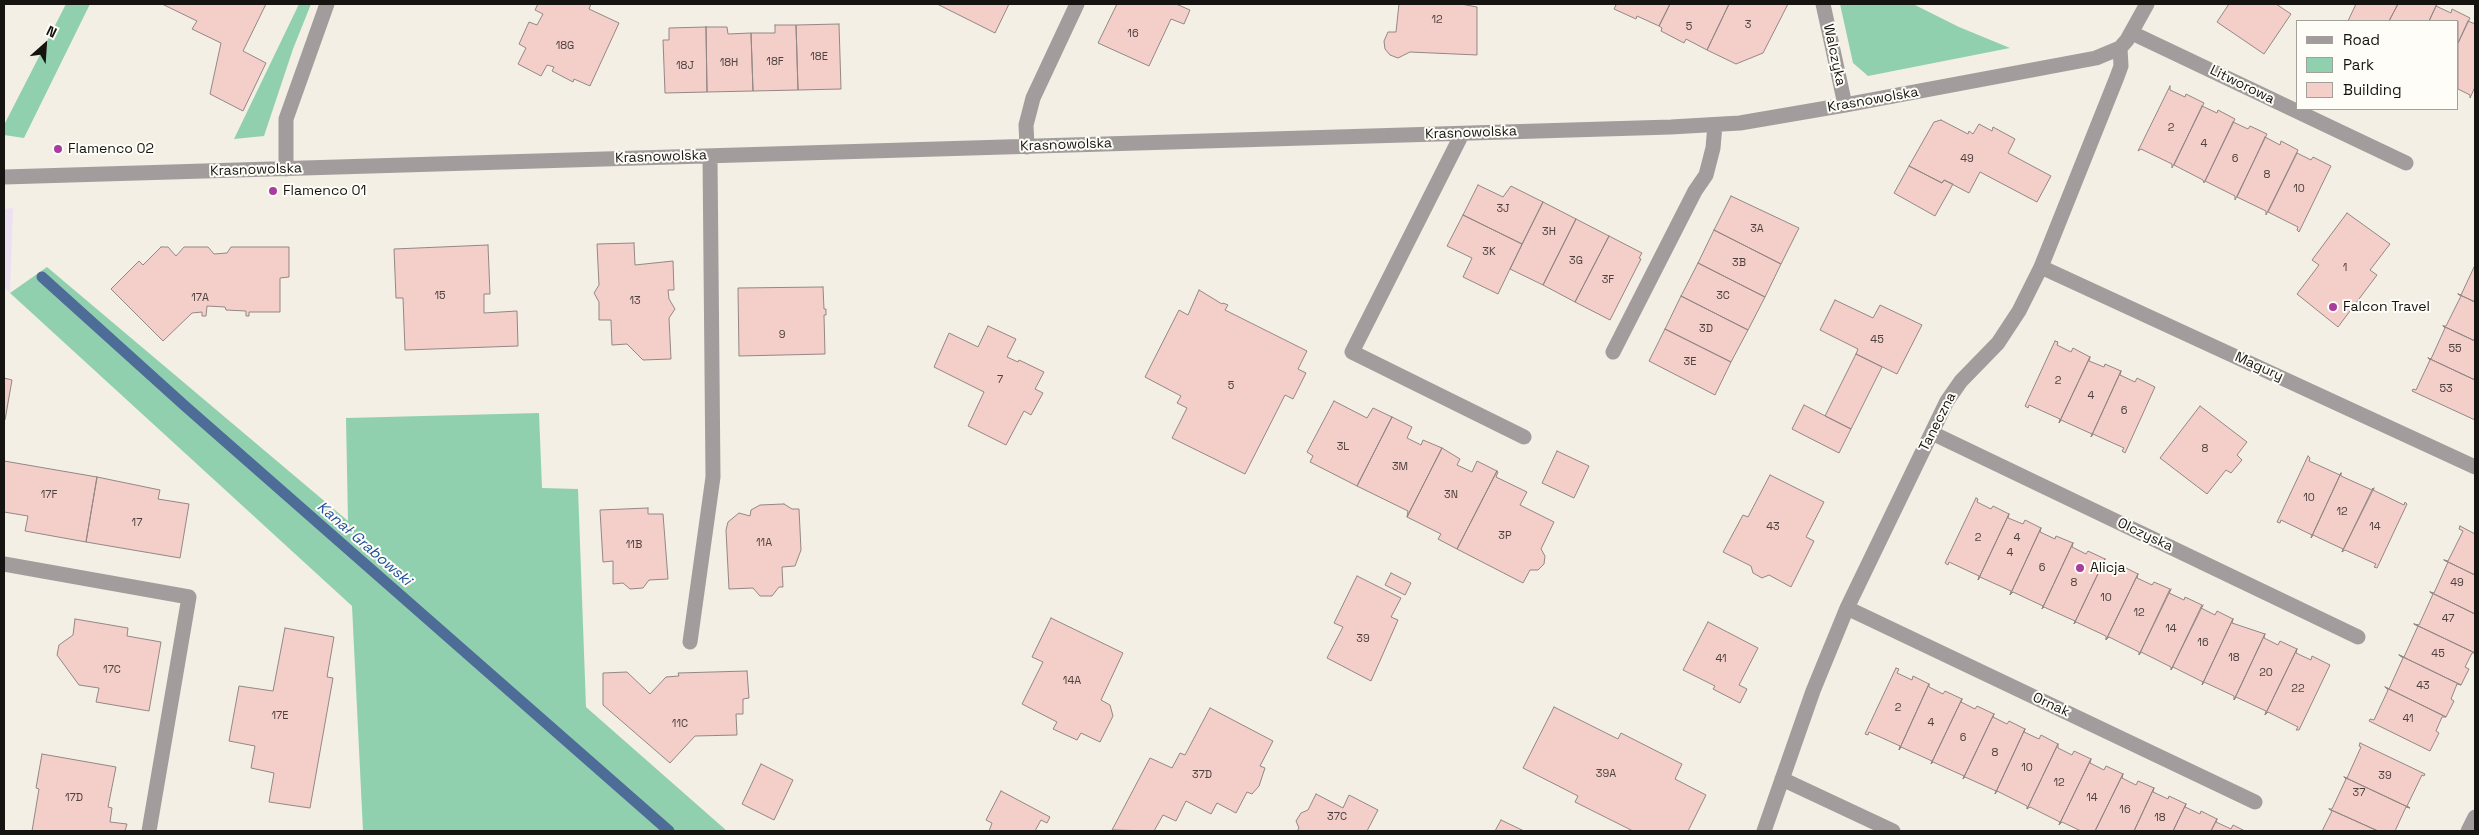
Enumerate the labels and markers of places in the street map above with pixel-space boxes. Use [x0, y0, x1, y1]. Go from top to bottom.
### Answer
place label: Flamenco 02 [68, 141, 154, 157]
marker: Flamenco 02 [52, 143, 64, 155]
place label: Flamenco 01 [283, 183, 366, 199]
marker: Flamenco 01 [267, 185, 279, 197]
place label: Falcon Travel [2343, 299, 2430, 315]
marker: Falcon Travel [2327, 301, 2339, 313]
place label: Alicja [2090, 560, 2126, 576]
marker: Alicja [2074, 562, 2086, 574]

